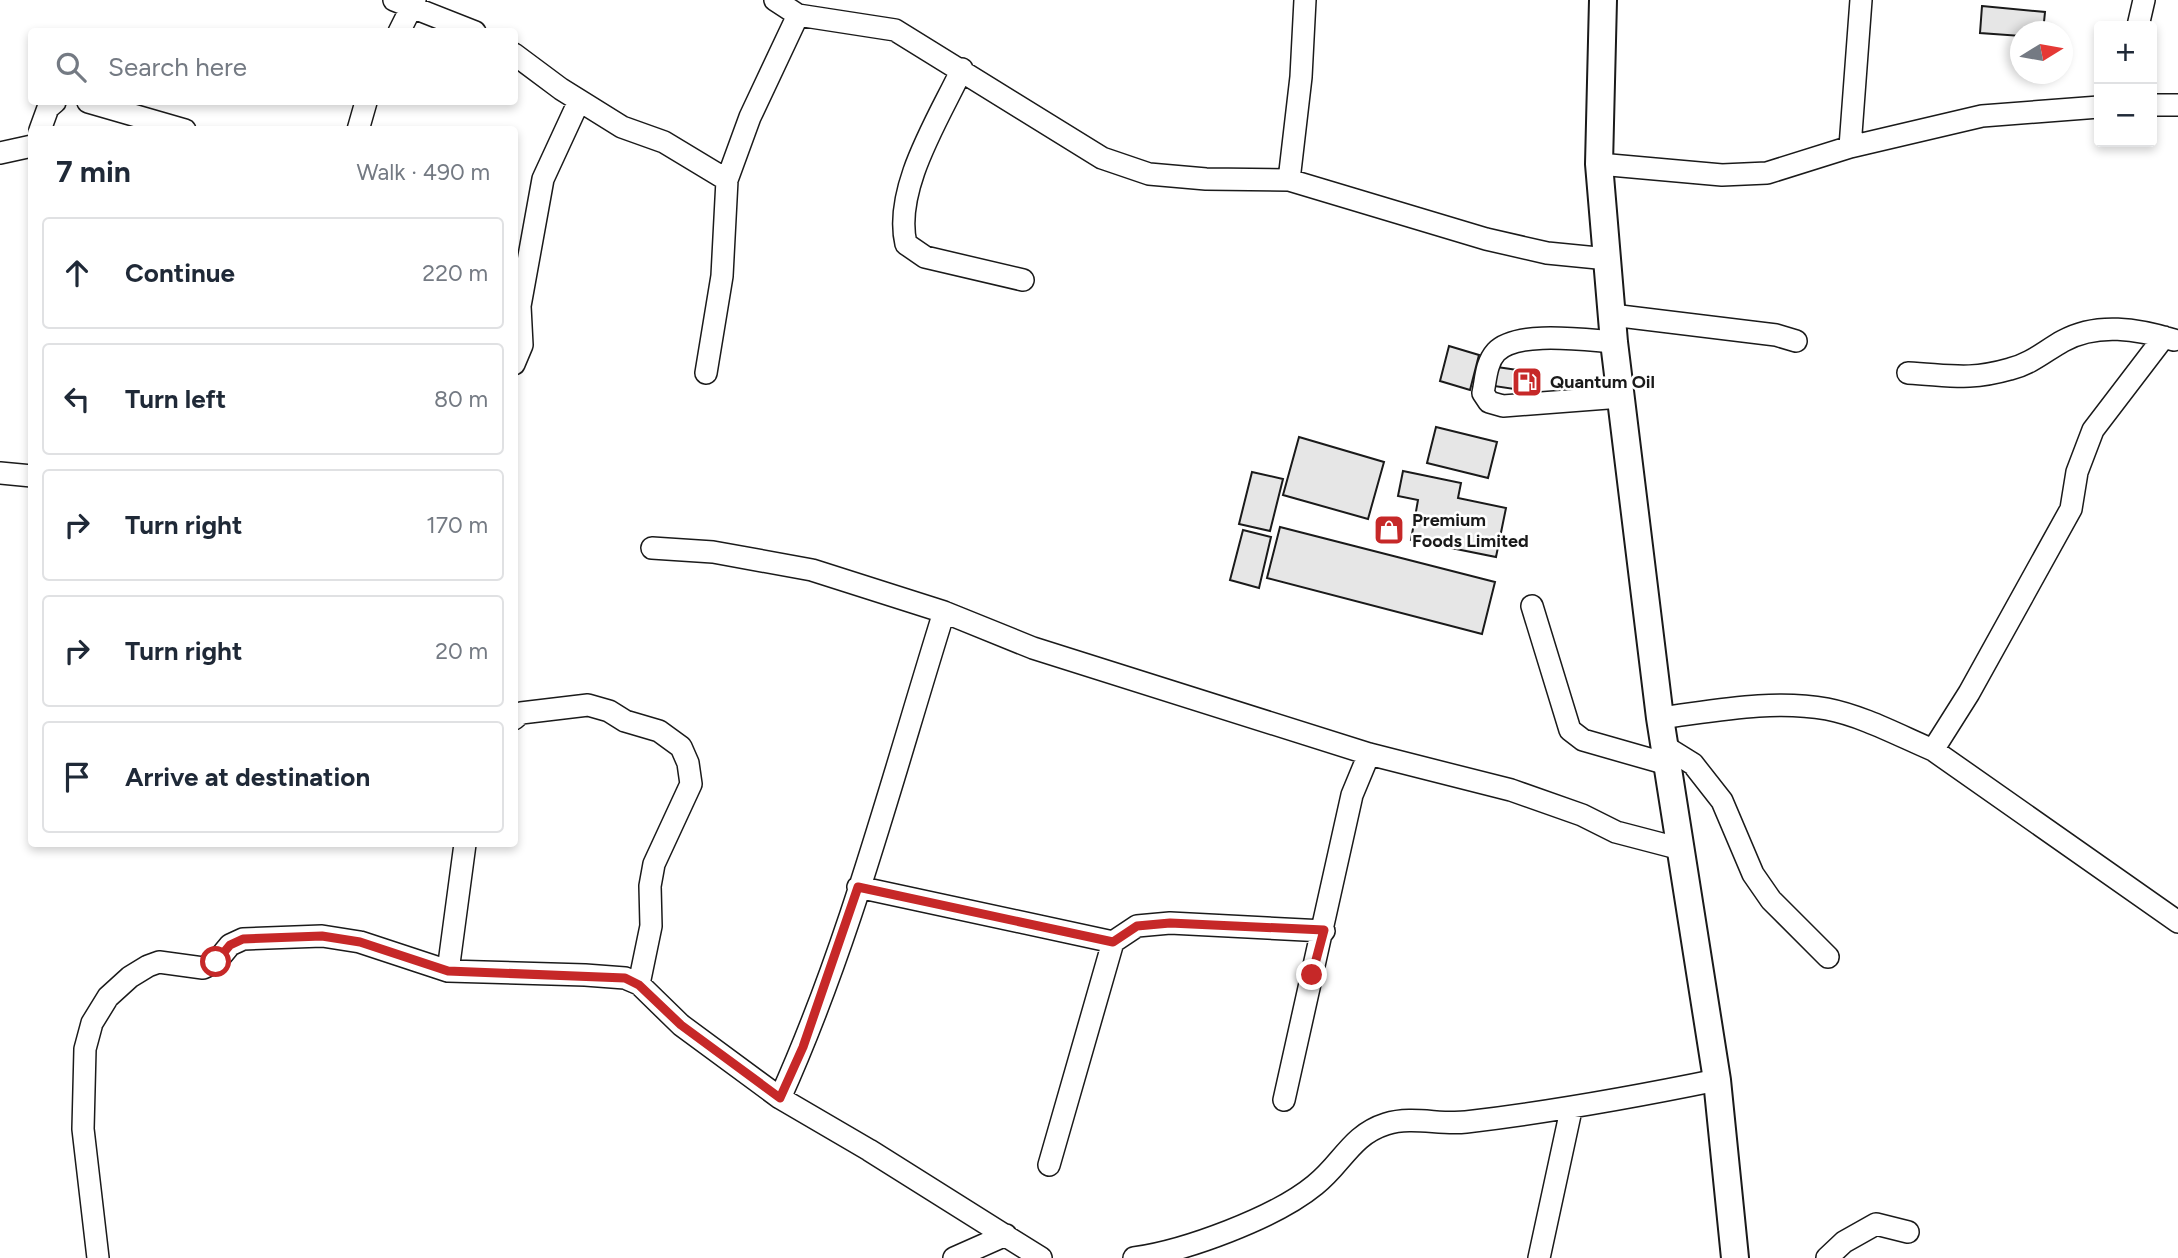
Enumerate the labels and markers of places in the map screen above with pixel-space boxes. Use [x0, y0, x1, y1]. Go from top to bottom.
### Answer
fuel station icon: Quantum Oil [1510, 365, 1544, 399]
place label: Quantum Oil [1550, 371, 1655, 393]
place label: Premium Foods Limited [1412, 509, 1529, 552]
shop icon: Premium Foods Limited [1372, 513, 1406, 547]

